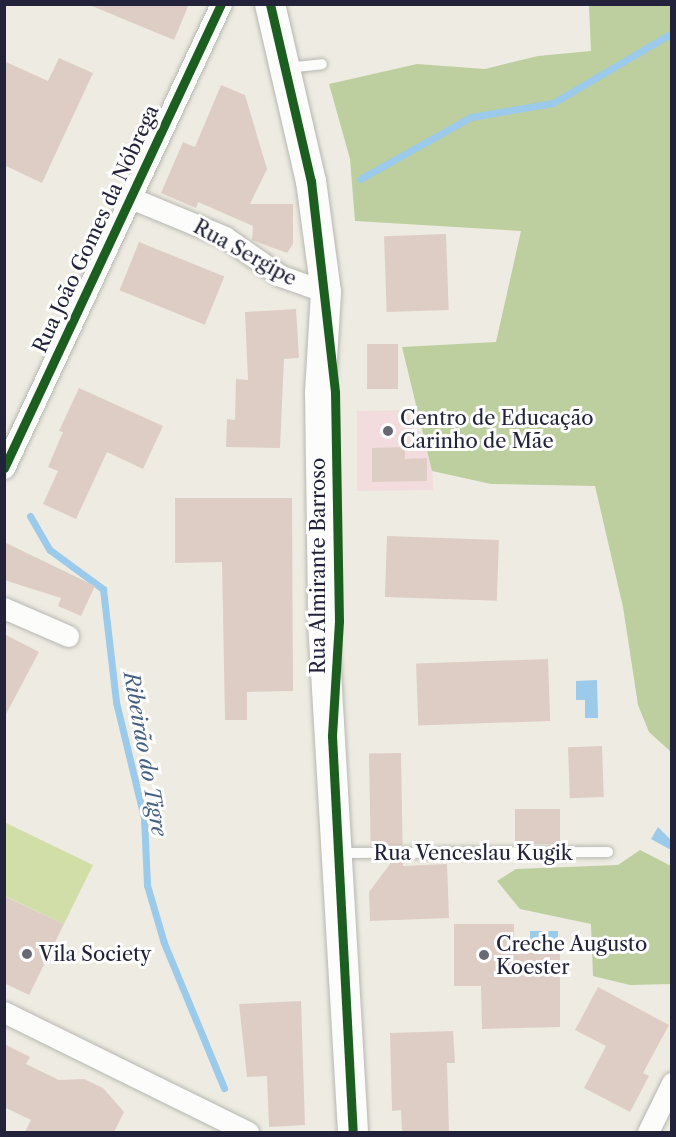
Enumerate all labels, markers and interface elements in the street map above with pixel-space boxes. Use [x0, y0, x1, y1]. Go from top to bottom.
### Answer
street label: Rua João Gomes da Nóbrega [28, 101, 164, 357]
street label: Rua Sergipe [189, 215, 301, 291]
place label: Centro de Educação Carinho de Mãe [400, 407, 594, 454]
marker: Centro de Educação Carinho de Mãe [381, 424, 395, 438]
street label: Rua Almirante Barroso [306, 457, 330, 675]
water label: Ribeirão do Tigre [118, 670, 172, 838]
street label: Rua Venceslau Kugik [373, 841, 573, 865]
place label: Creche Augusto Koester [496, 932, 648, 979]
place label: Vila Society [39, 942, 152, 966]
marker: Vila Society [20, 947, 34, 961]
marker: Creche Augusto Koester [477, 948, 491, 962]

